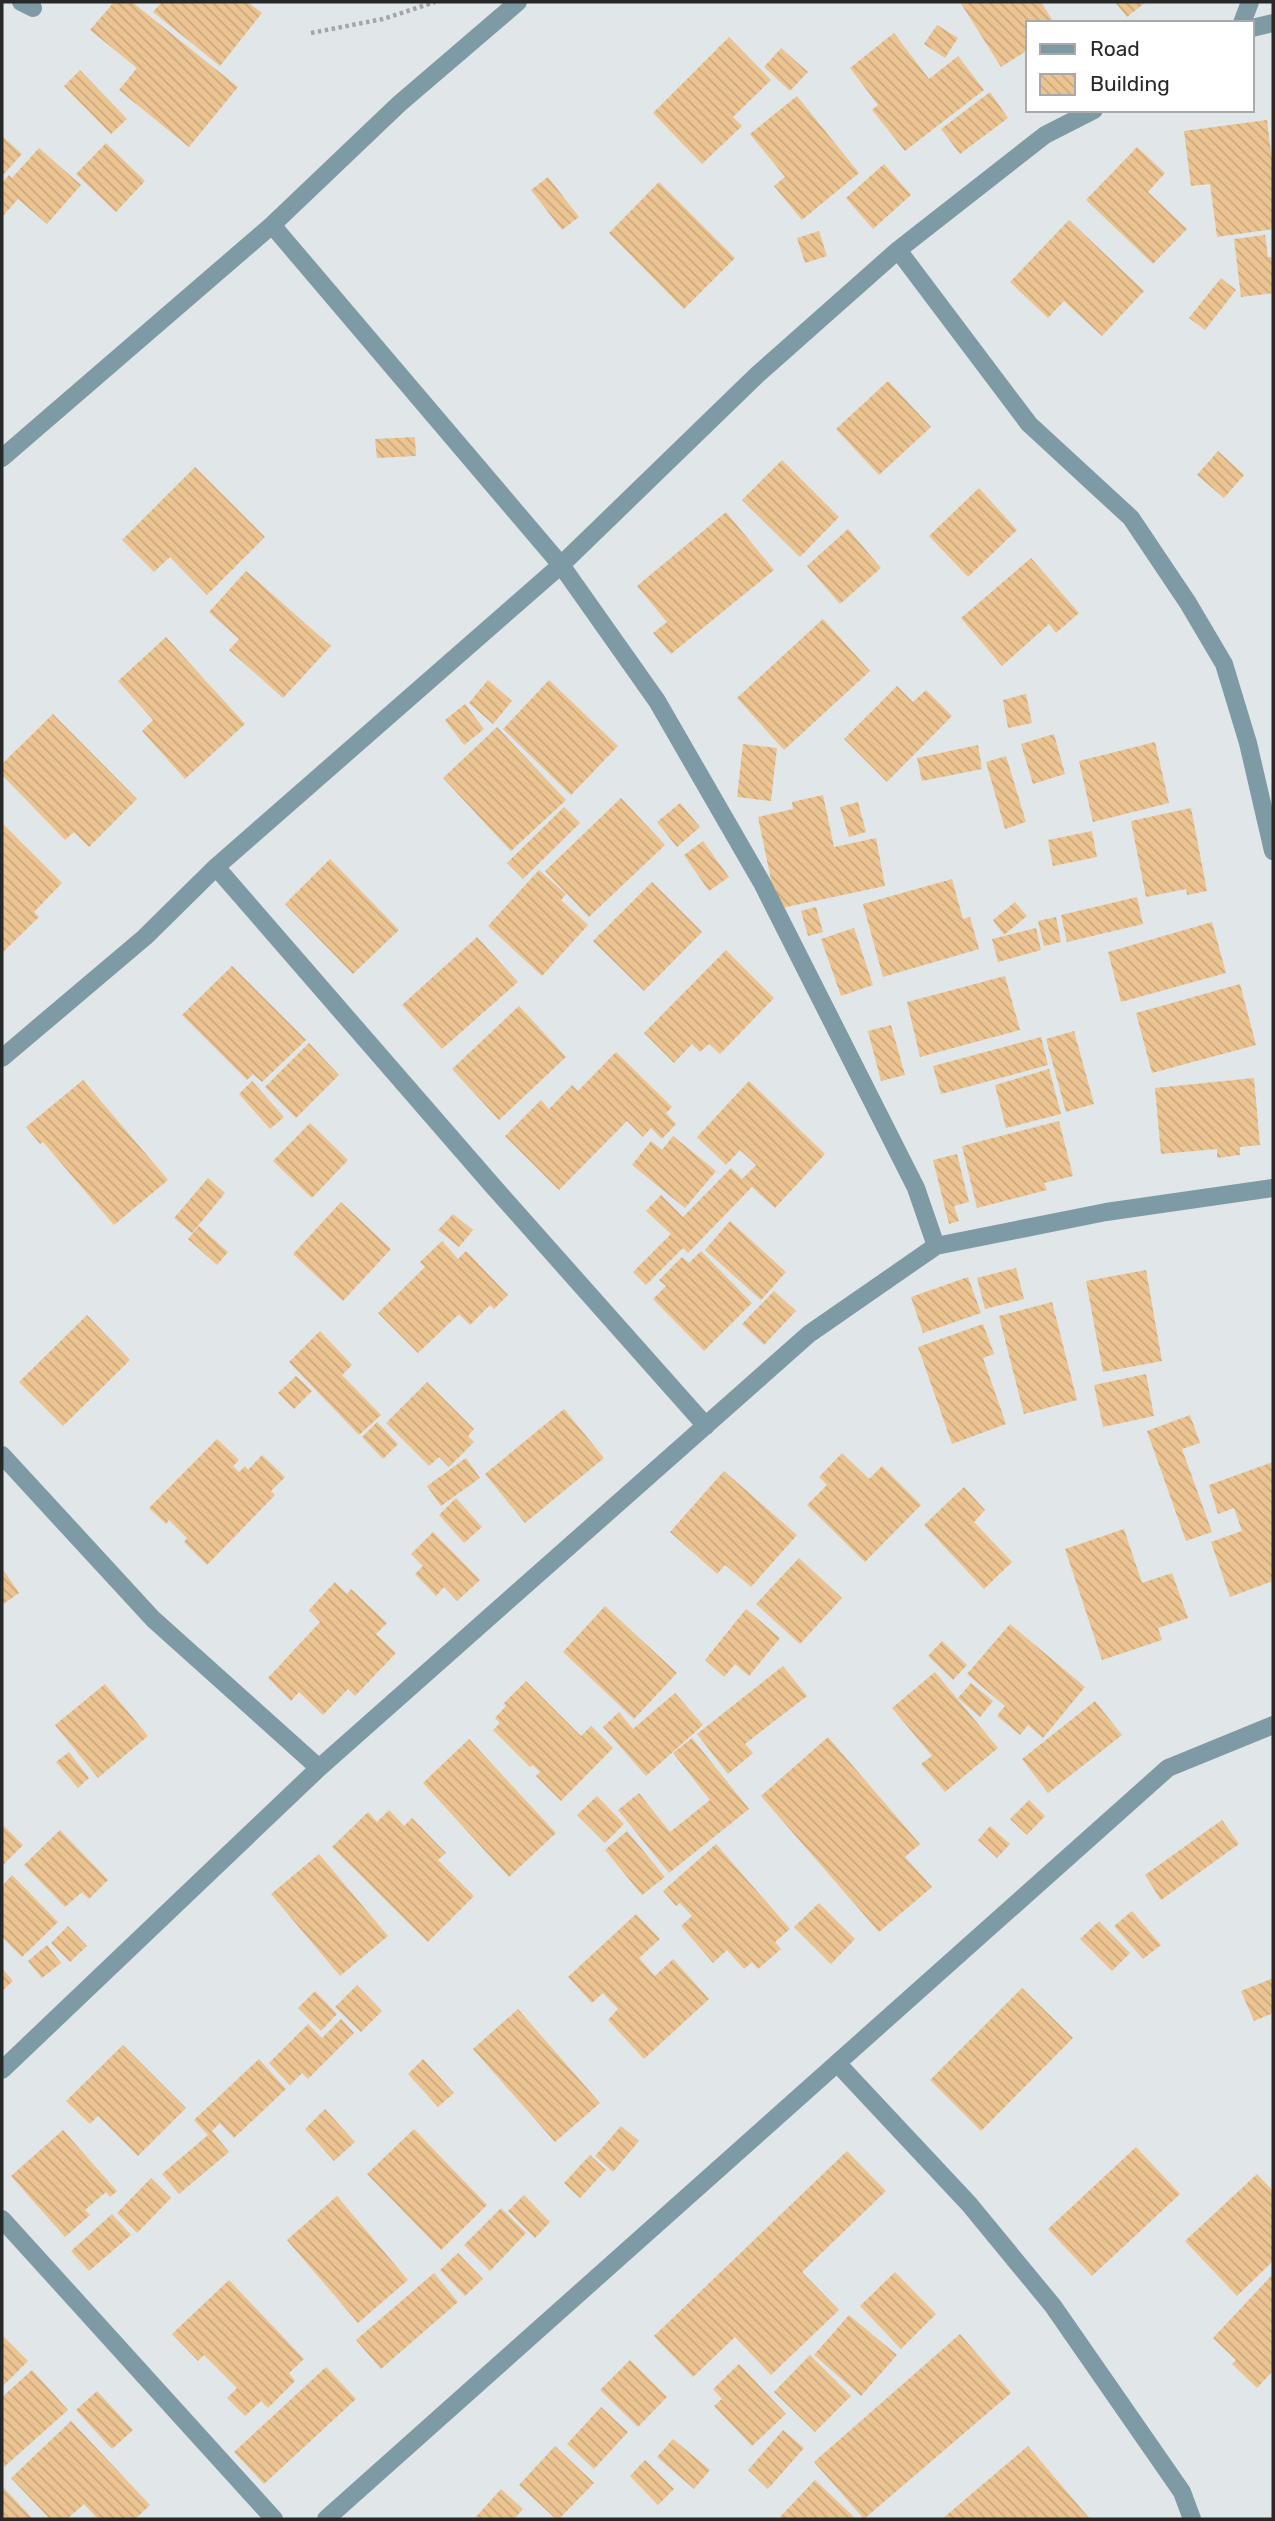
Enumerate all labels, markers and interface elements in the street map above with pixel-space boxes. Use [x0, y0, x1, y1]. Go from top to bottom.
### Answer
legend [1026, 21, 1254, 112]
text: Road [1090, 36, 1140, 61]
text: Building [1090, 71, 1170, 96]

